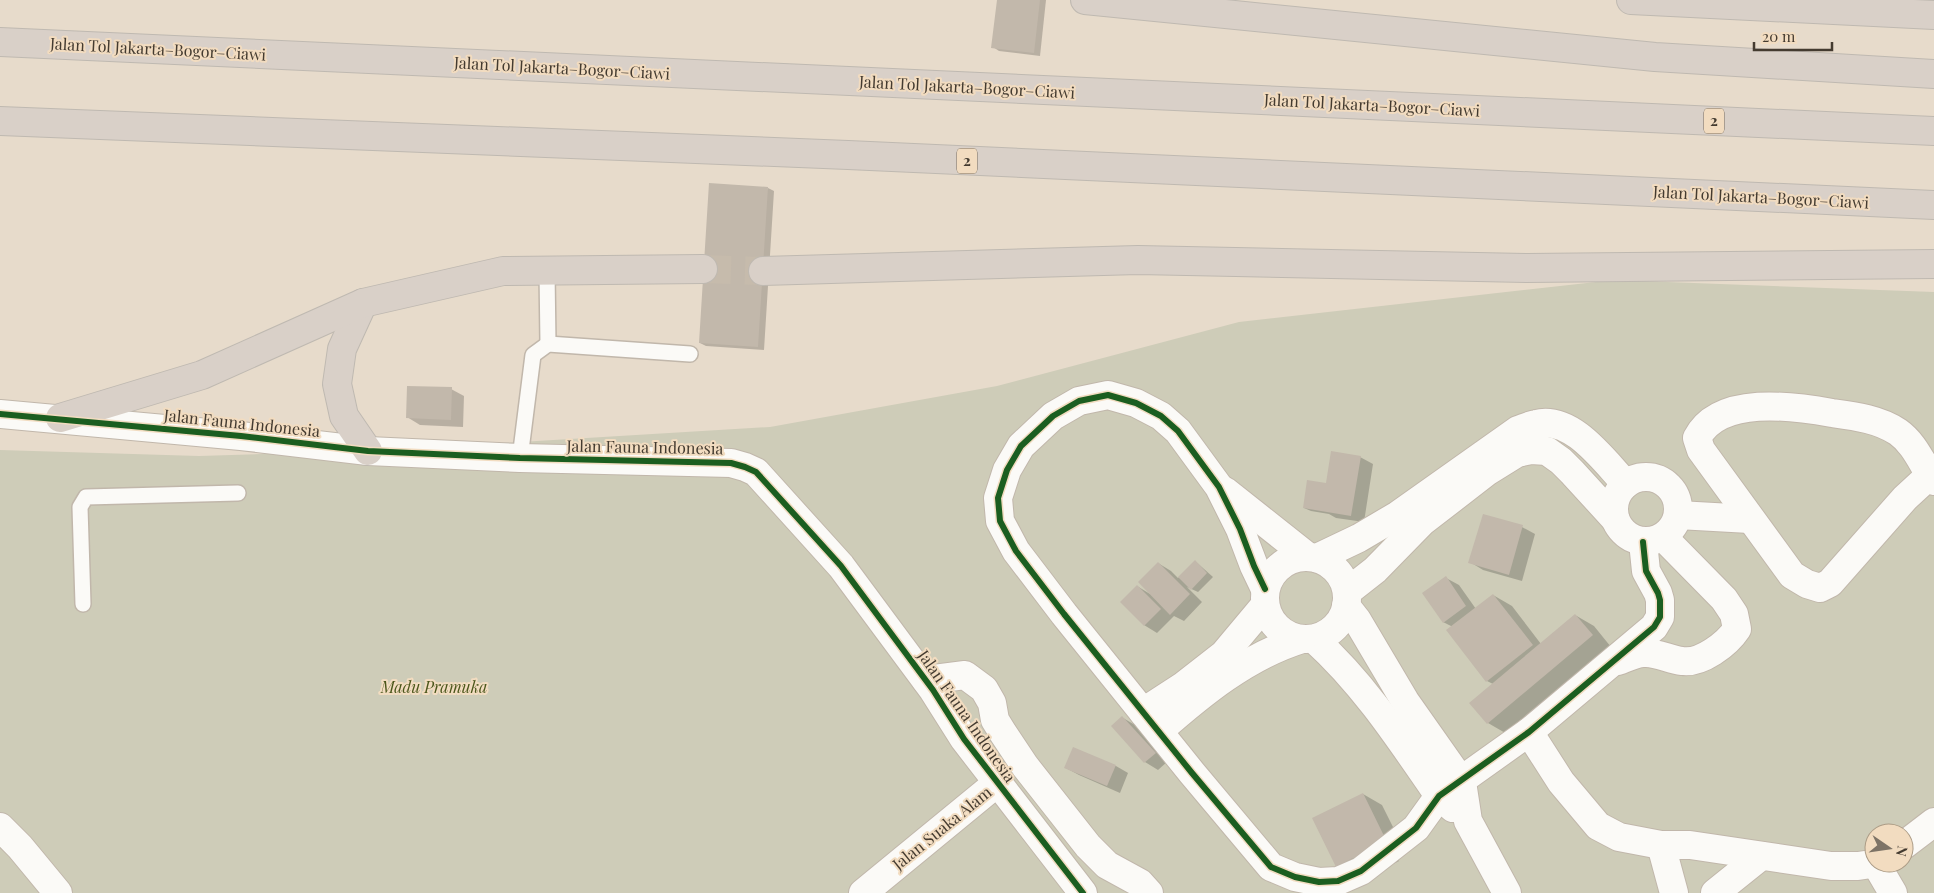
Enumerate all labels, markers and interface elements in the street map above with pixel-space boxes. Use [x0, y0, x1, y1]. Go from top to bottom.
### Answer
scale bar [1754, 20, 1832, 52]
text: 20 m [1762, 26, 1796, 46]
street label: Jalan Tol Jakarta–Bogor–Ciawi [48, 32, 267, 65]
street label: Jalan Tol Jakarta–Bogor–Ciawi [452, 51, 671, 84]
street label: Jalan Tol Jakarta–Bogor–Ciawi [857, 70, 1076, 103]
street label: Jalan Tol Jakarta–Bogor–Ciawi [1262, 88, 1481, 121]
road number: 2 [1704, 108, 1724, 134]
road number: 2 [957, 148, 977, 174]
street label: Jalan Tol Jakarta–Bogor–Ciawi [1651, 180, 1870, 213]
street label: Jalan Fauna Indonesia [162, 404, 321, 441]
street label: Jalan Fauna Indonesia [565, 435, 724, 458]
street label: Jalan Fauna Indonesia [913, 645, 1021, 786]
park label: Madu Pramuka [380, 676, 487, 697]
street label: Jalan Suaka Alam [887, 781, 996, 875]
north arrow [1864, 823, 1914, 873]
text: N [1892, 844, 1913, 858]

